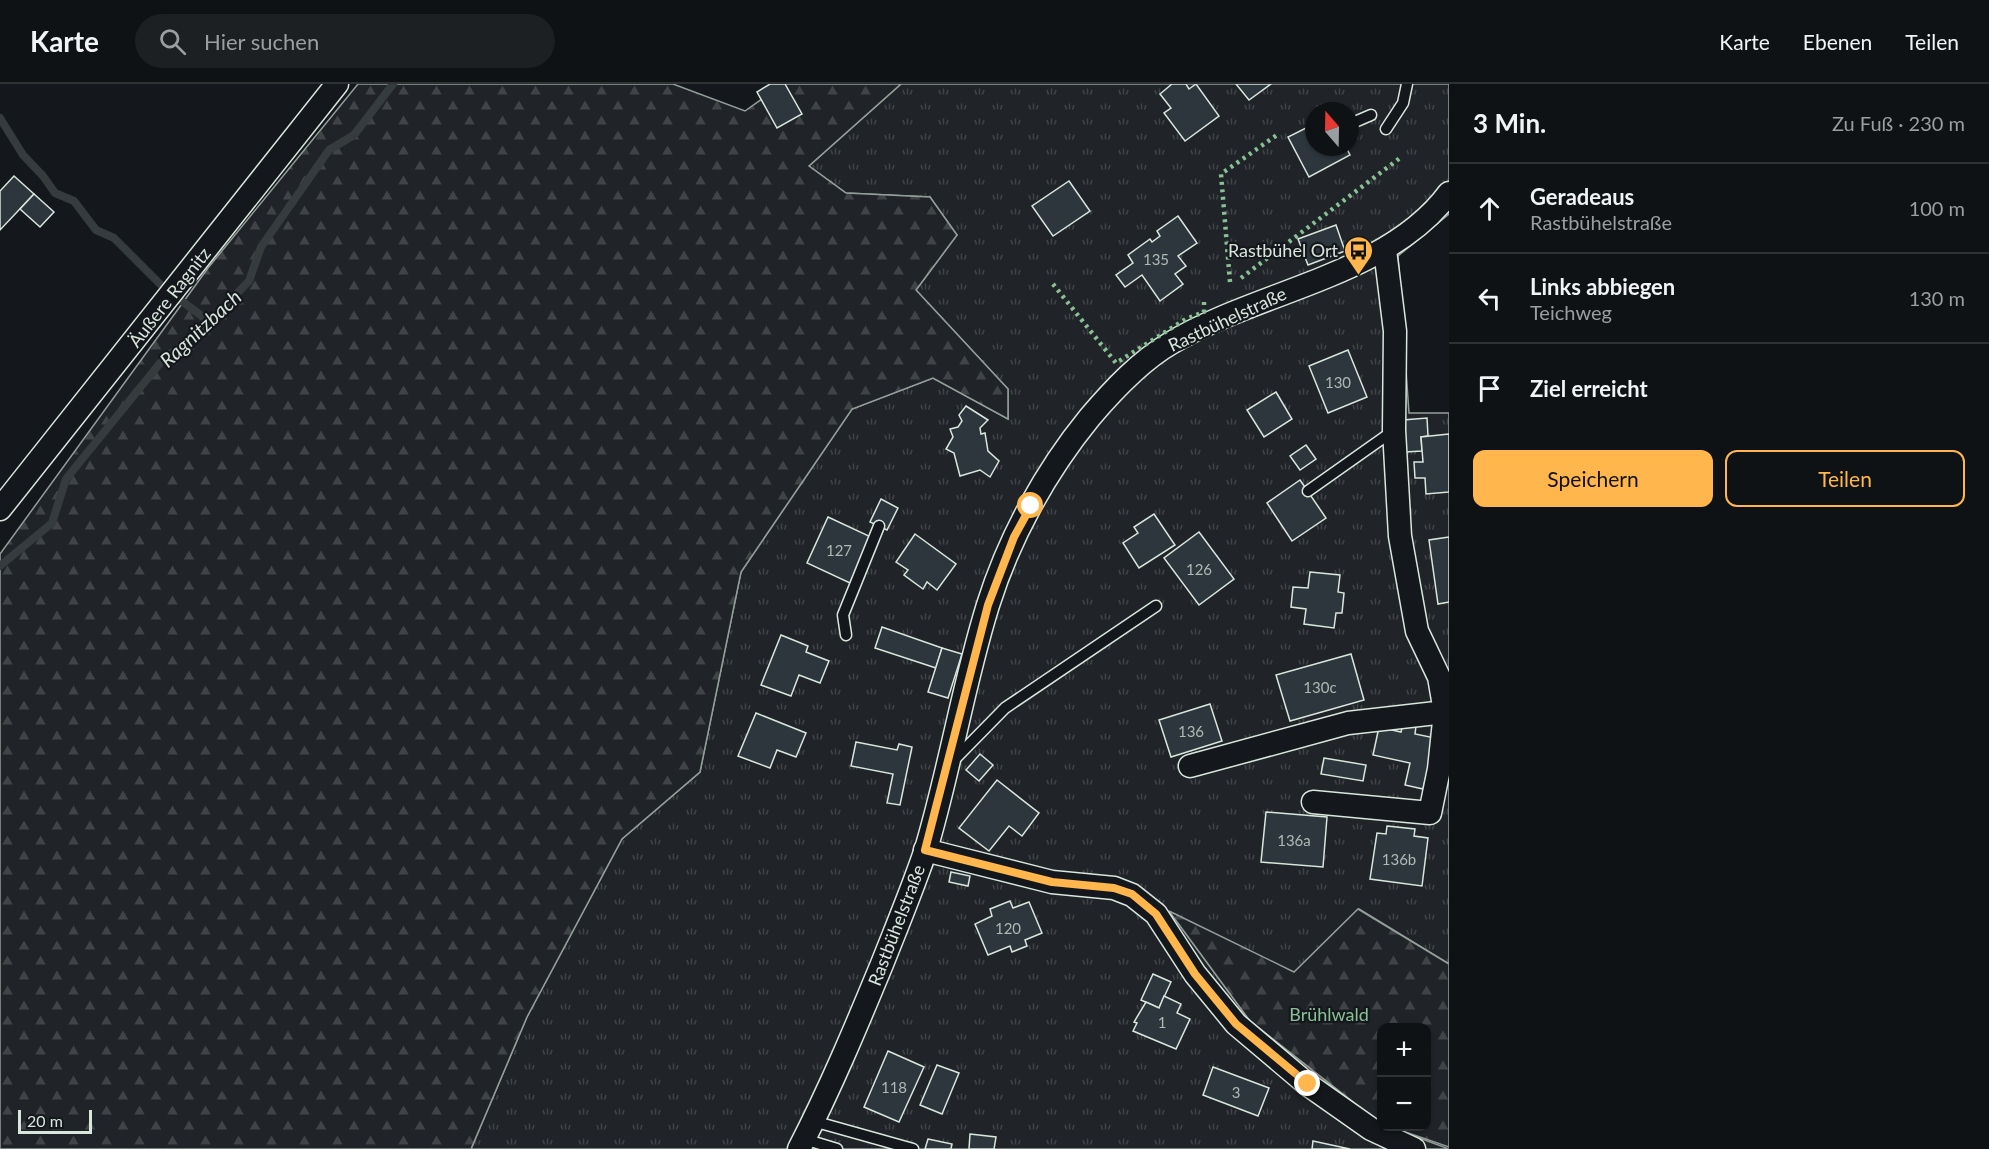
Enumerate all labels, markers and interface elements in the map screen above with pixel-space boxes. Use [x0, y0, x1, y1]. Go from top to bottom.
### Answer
search box [135, 14, 555, 68]
text: Karte [30, 24, 99, 58]
icon: search [156, 25, 189, 58]
text: Hier suchen [204, 28, 319, 55]
text: Karte [1719, 29, 1770, 54]
text: Ebenen [1803, 29, 1872, 54]
text: Teilen [1905, 29, 1959, 54]
north arrow [1305, 102, 1359, 156]
text: 3 Min. [1473, 107, 1546, 139]
text: Zu Fuß · 230 m [1832, 111, 1965, 135]
text: Geradeaus [1530, 183, 1634, 210]
icon: ahead [1473, 192, 1506, 225]
text: 100 m [1909, 196, 1965, 220]
text: Rastbühelstraße [1530, 210, 1672, 234]
bus stop icon: Rastbühel Ort [1343, 234, 1375, 276]
place label: Rastbühel Ort [1228, 239, 1339, 261]
street label: Äußere Ragnitz [123, 243, 215, 351]
house number: 135 [1143, 250, 1169, 268]
text: Links abbiegen [1530, 273, 1675, 300]
street label: Rastbühelstraße [1164, 282, 1290, 356]
icon: left [1473, 282, 1506, 315]
water label: Ragnitzbach [154, 284, 246, 372]
text: 130 m [1909, 286, 1965, 310]
text: Teichweg [1530, 300, 1612, 324]
icon: arrive [1473, 372, 1506, 405]
house number: 130 [1325, 373, 1351, 391]
text: Ziel erreicht [1530, 375, 1648, 402]
button: Speichern [1473, 450, 1713, 507]
button: Teilen [1725, 450, 1965, 507]
route start [1017, 492, 1043, 518]
house number: 127 [826, 541, 852, 559]
house number: 126 [1186, 560, 1212, 578]
house number: 130c [1303, 678, 1337, 696]
house number: 136 [1178, 722, 1204, 740]
house number: 136a [1277, 831, 1311, 849]
house number: 136b [1382, 850, 1416, 868]
street label: Rastbühelstraße [863, 861, 929, 989]
house number: 120 [995, 919, 1021, 937]
park label: Brühlwald [1289, 1003, 1369, 1025]
house number: 1 [1158, 1013, 1166, 1031]
map controls [1377, 1023, 1431, 1131]
button: + [1377, 1023, 1431, 1077]
route end [1294, 1070, 1320, 1096]
button: − [1377, 1077, 1431, 1131]
house number: 118 [881, 1078, 907, 1096]
house number: 3 [1232, 1083, 1240, 1101]
scale bar [18, 1107, 92, 1134]
text: 20 m [27, 1111, 63, 1130]

